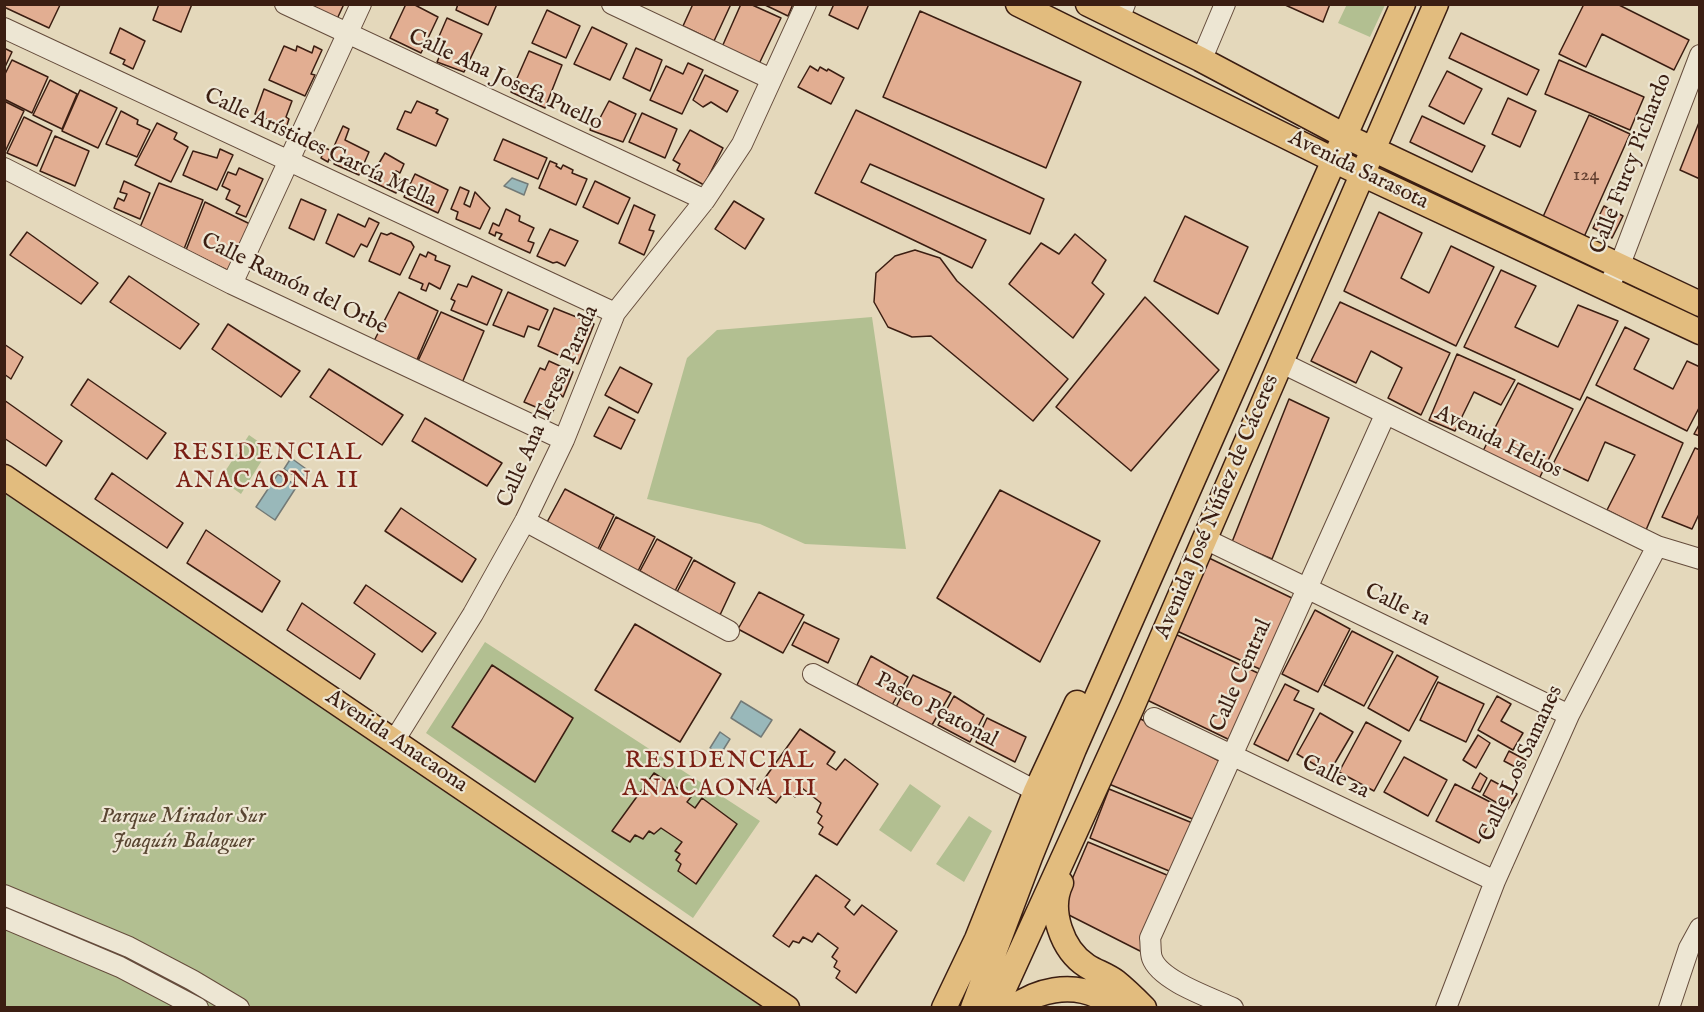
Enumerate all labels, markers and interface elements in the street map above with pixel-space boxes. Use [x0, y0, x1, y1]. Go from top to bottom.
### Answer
street label: Calle Ana Josefa Puello [404, 24, 606, 138]
street label: Calle Furcy Pichardo [1585, 70, 1679, 258]
street label: Calle Arístides García Mella [200, 84, 440, 214]
street label: Avenida Sarasota [1284, 126, 1432, 216]
house number: 124 [1573, 164, 1599, 188]
street label: Calle Ramón del Orbe [196, 228, 392, 342]
street label: Calle Ana Teresa Parada [493, 302, 605, 512]
street label: Avenida José Núñez de Cáceres [1150, 371, 1286, 643]
street label: Avenida Helios [1430, 401, 1566, 485]
district label: RESIDENCIAL ANACAONA II [173, 440, 363, 496]
street label: Calle 1a [1360, 579, 1434, 633]
street label: Calle Central [1205, 615, 1279, 737]
street label: Paseo Peatonal [870, 668, 1002, 754]
street label: Calle Los Samanes [1474, 682, 1570, 846]
street label: Avenida Anacaona [320, 685, 472, 799]
district label: RESIDENCIAL ANACAONA III [622, 748, 818, 804]
street label: Calle 2a [1297, 750, 1373, 806]
park label: Parque Mirador Sur Joaquín Balaguer [100, 804, 266, 855]

